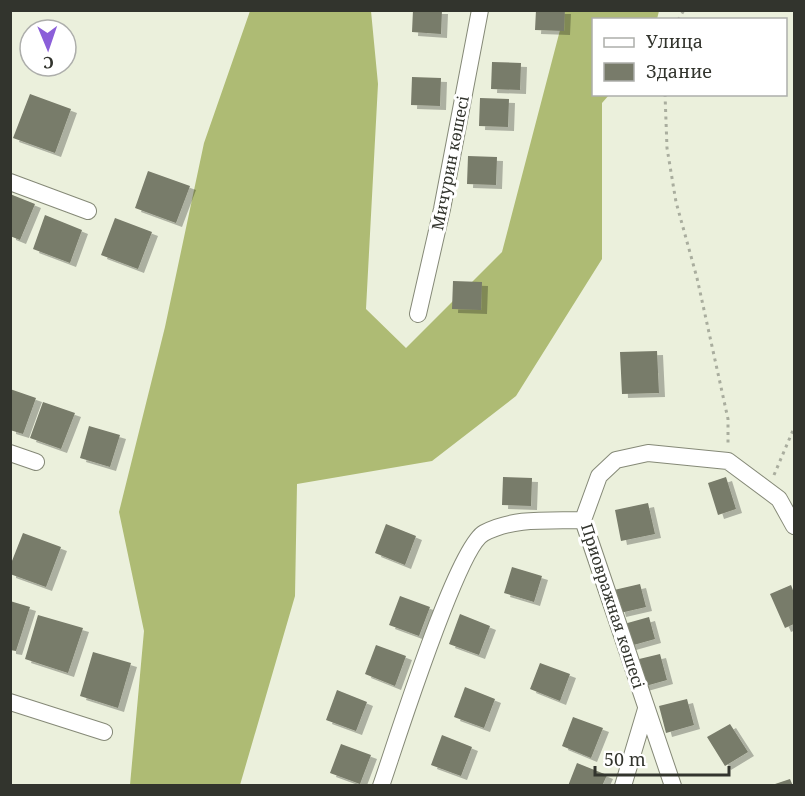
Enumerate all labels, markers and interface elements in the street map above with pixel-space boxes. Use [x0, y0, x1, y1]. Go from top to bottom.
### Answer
north arrow [18, 18, 78, 78]
legend [592, 18, 787, 96]
text: Улица [646, 29, 703, 53]
text: С [43, 52, 54, 74]
text: Здание [646, 59, 712, 83]
street label: Мичурин көшесі [426, 93, 474, 232]
street label: Приовражная көшесі [576, 521, 650, 692]
scale bar [595, 739, 728, 777]
text: 50 m [604, 747, 646, 771]

